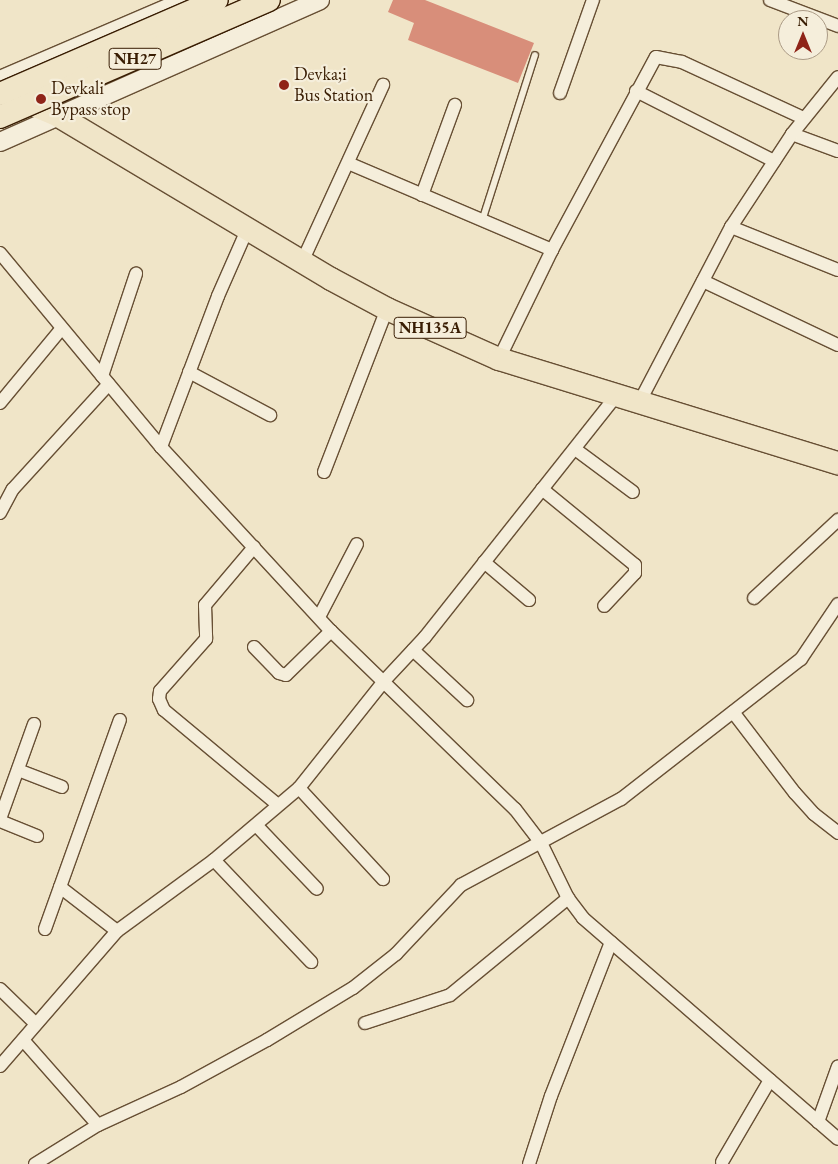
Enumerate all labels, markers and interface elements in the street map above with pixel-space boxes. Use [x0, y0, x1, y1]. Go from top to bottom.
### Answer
north arrow [778, 10, 828, 60]
text: N [797, 12, 809, 30]
road number: NH27 [108, 46, 162, 72]
place label: Devka;i Bus Station [294, 64, 373, 106]
place label: Devkali Bypass stop [51, 78, 131, 120]
marker: Devka;i Bus Station [278, 79, 290, 91]
marker: Devkali Bypass stop [35, 93, 47, 105]
road number: NH135A [392, 314, 468, 342]

